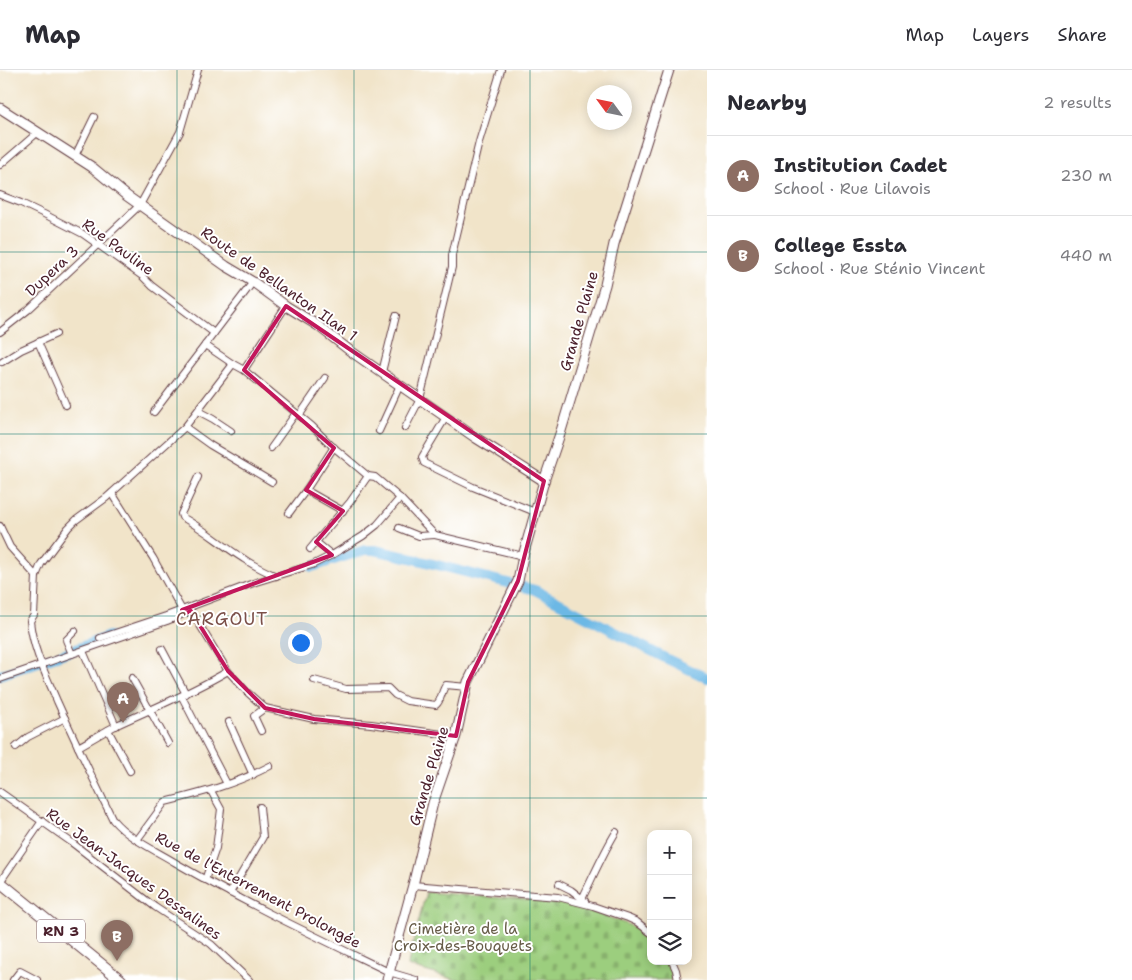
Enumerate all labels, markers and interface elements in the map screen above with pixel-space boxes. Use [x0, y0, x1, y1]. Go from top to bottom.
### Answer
text: Map [25, 19, 81, 51]
text: Map [906, 23, 944, 47]
text: Layers [972, 23, 1029, 47]
text: Share [1057, 23, 1107, 47]
north arrow [587, 85, 632, 130]
text: Nearby [727, 89, 807, 117]
text: 2 results [1043, 92, 1112, 113]
text: Institution Cadet [774, 153, 947, 178]
text: A [737, 165, 749, 186]
text: 230 m [1060, 165, 1112, 186]
text: School · Rue Lilavois [774, 178, 931, 199]
street label: Rue Pauline [78, 214, 158, 280]
street label: Route de Bellanton Ilan 1 [197, 222, 361, 346]
text: College Essta [774, 233, 907, 258]
street label: Dupera 3 [21, 241, 83, 301]
text: B [738, 245, 748, 266]
text: 440 m [1060, 245, 1112, 266]
text: School · Rue Sténio Vincent [774, 258, 986, 279]
street label: Grande Plaine [555, 269, 603, 373]
district label: CARGOUT [176, 607, 268, 631]
your location [288, 630, 314, 656]
pin: A [107, 682, 139, 723]
street label: Grande Plaine [404, 724, 454, 828]
street label: Rue Jean-Jacques Dessalines [42, 804, 226, 944]
street label: Rue de l'Enterrement Prolongée [152, 827, 364, 953]
map controls [647, 830, 692, 965]
button: + [647, 830, 692, 875]
button: − [647, 875, 692, 920]
road number: RN 3 [37, 919, 85, 942]
park label: Cimetière de la Croix-des-Bouquets [394, 919, 532, 956]
pin: B [101, 920, 133, 961]
button: layers [647, 920, 692, 965]

